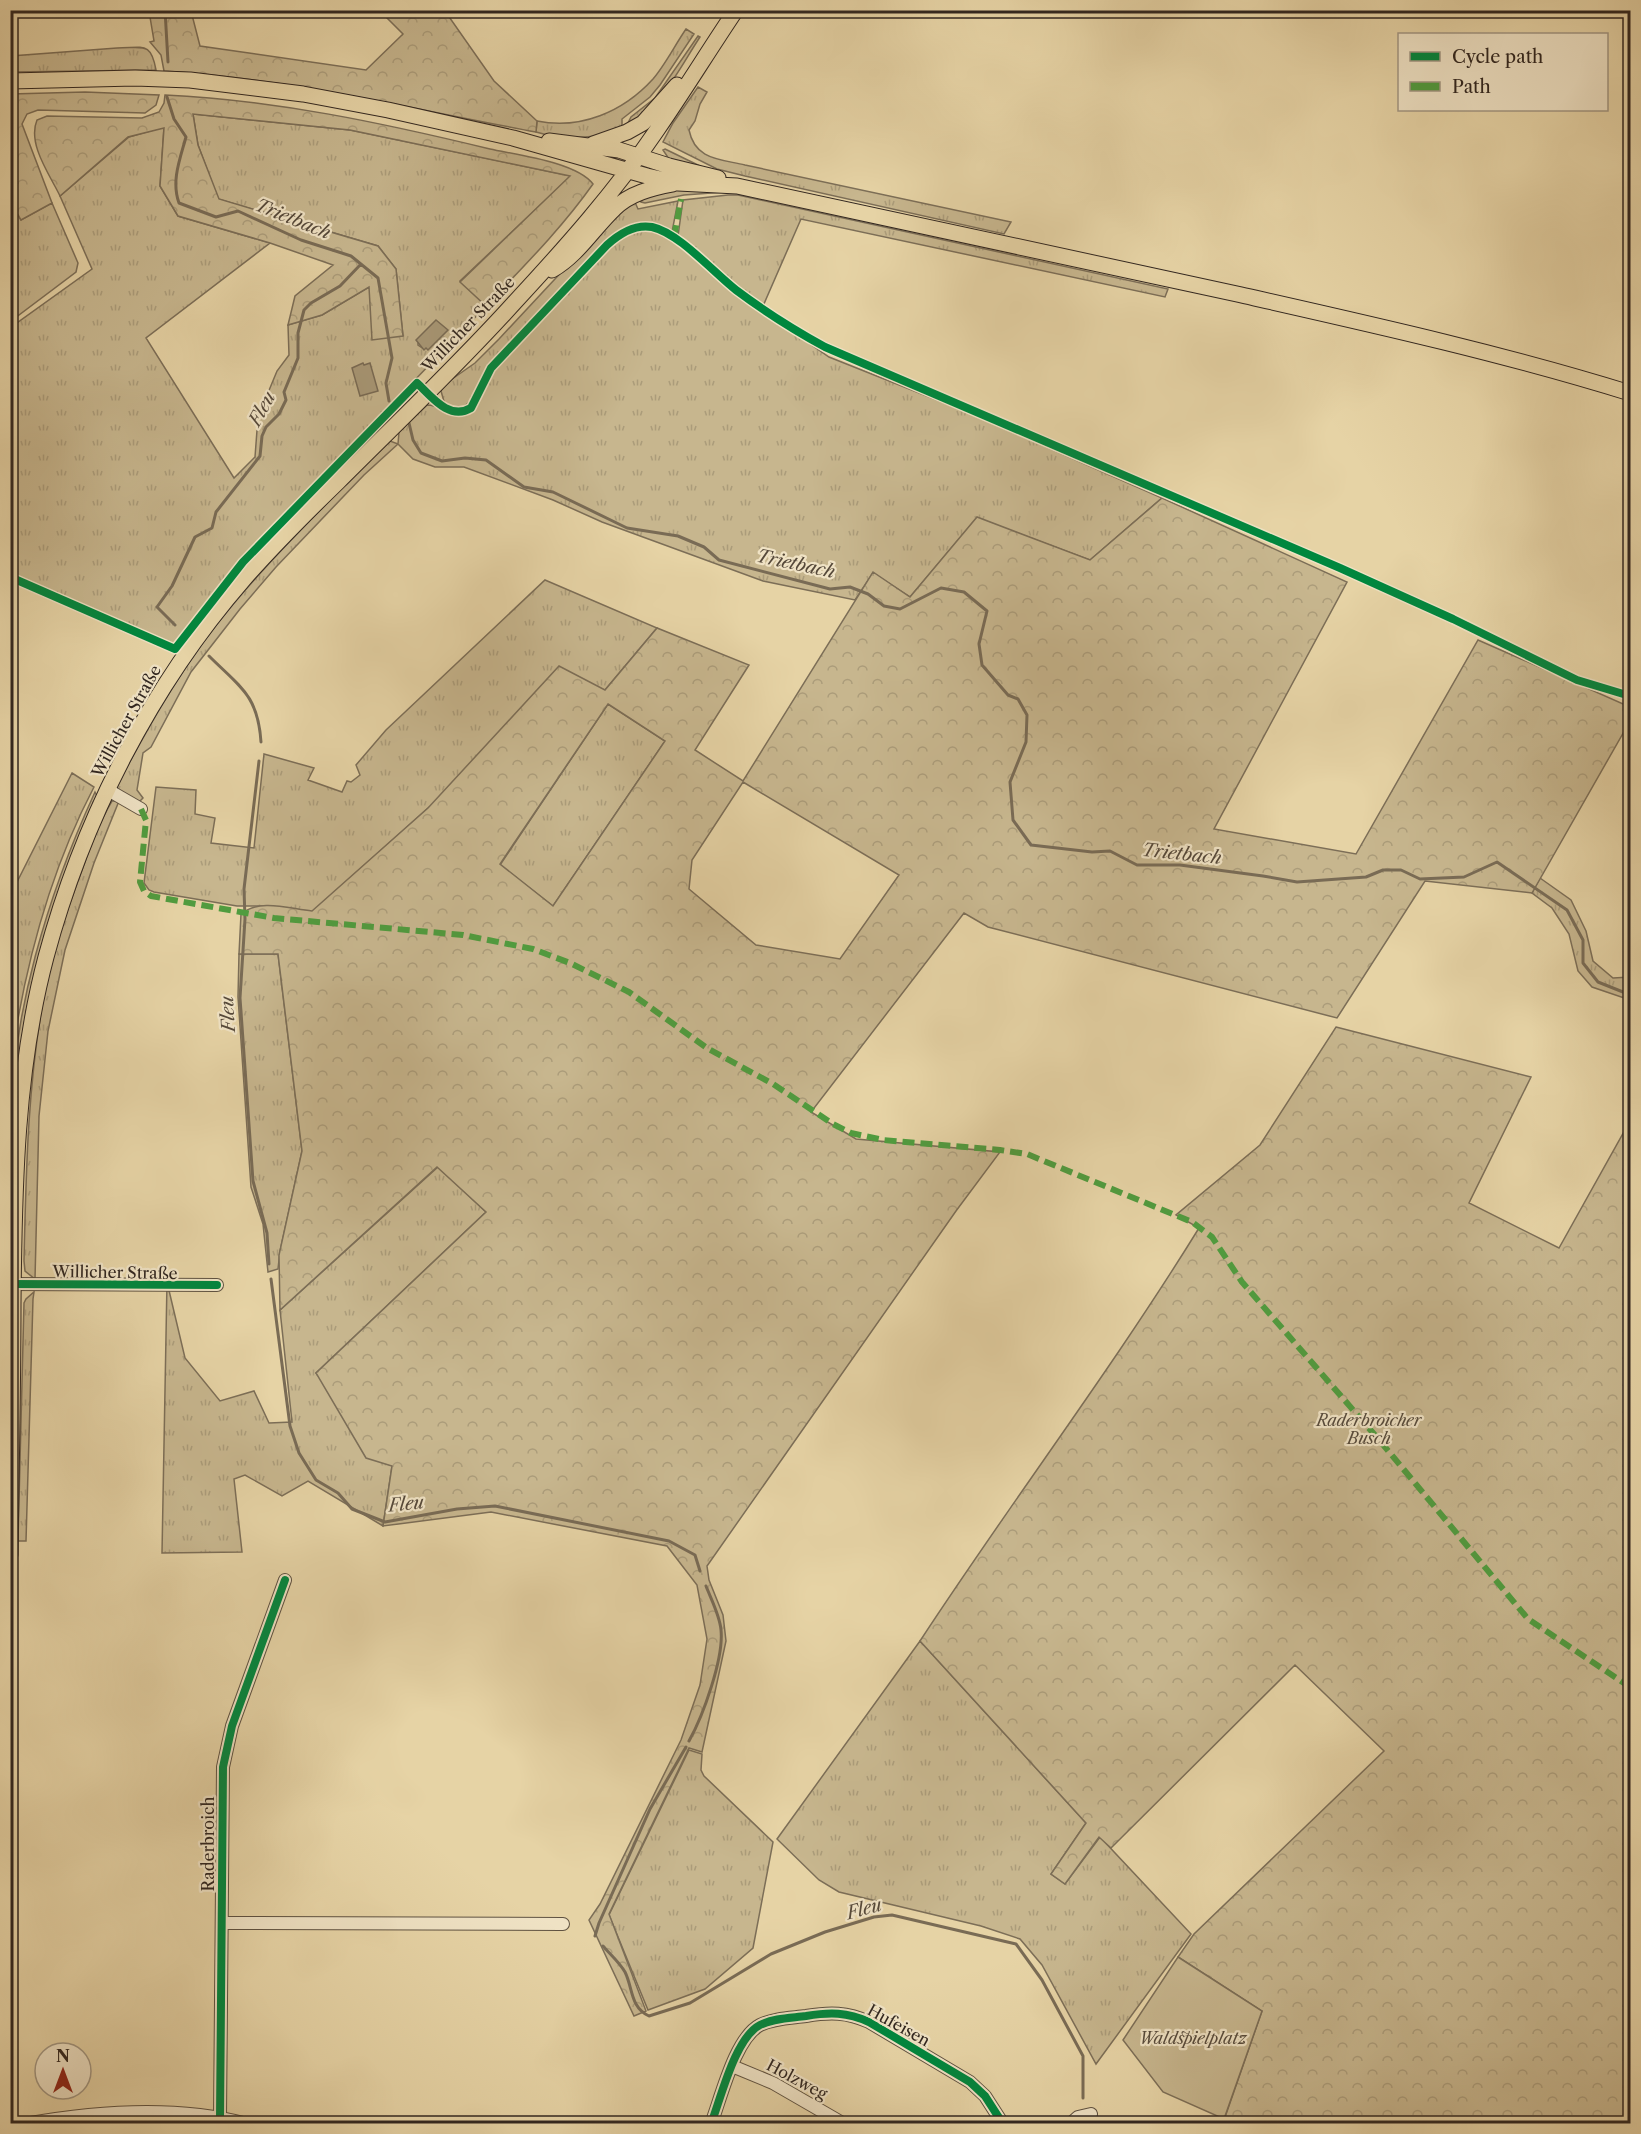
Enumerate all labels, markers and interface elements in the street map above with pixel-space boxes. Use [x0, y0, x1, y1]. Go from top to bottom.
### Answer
legend [1398, 33, 1608, 111]
text: Cycle path [1452, 46, 1543, 68]
text: Path [1452, 76, 1491, 98]
water label: Trietbach [252, 194, 334, 244]
street label: Willicher Straße [417, 272, 519, 377]
water label: Fleu [243, 388, 280, 432]
water label: Trietbach [755, 545, 837, 583]
street label: Willicher Straße [86, 661, 165, 781]
water label: Trietbach [1141, 839, 1223, 869]
water label: Fleu [216, 995, 240, 1034]
street label: Willicher Straße [51, 1261, 178, 1283]
park label: Raderbroicher Busch [1315, 1410, 1423, 1448]
water label: Fleu [385, 1491, 425, 1517]
street label: Raderbroich [198, 1797, 218, 1891]
water label: Fleu [842, 1894, 884, 1925]
street label: Hufeisen [864, 2000, 934, 2050]
park label: Waldspielplatz [1139, 2028, 1248, 2048]
north arrow [33, 2041, 93, 2101]
text: N [56, 2046, 70, 2066]
street label: Holzweg [763, 2055, 831, 2104]

